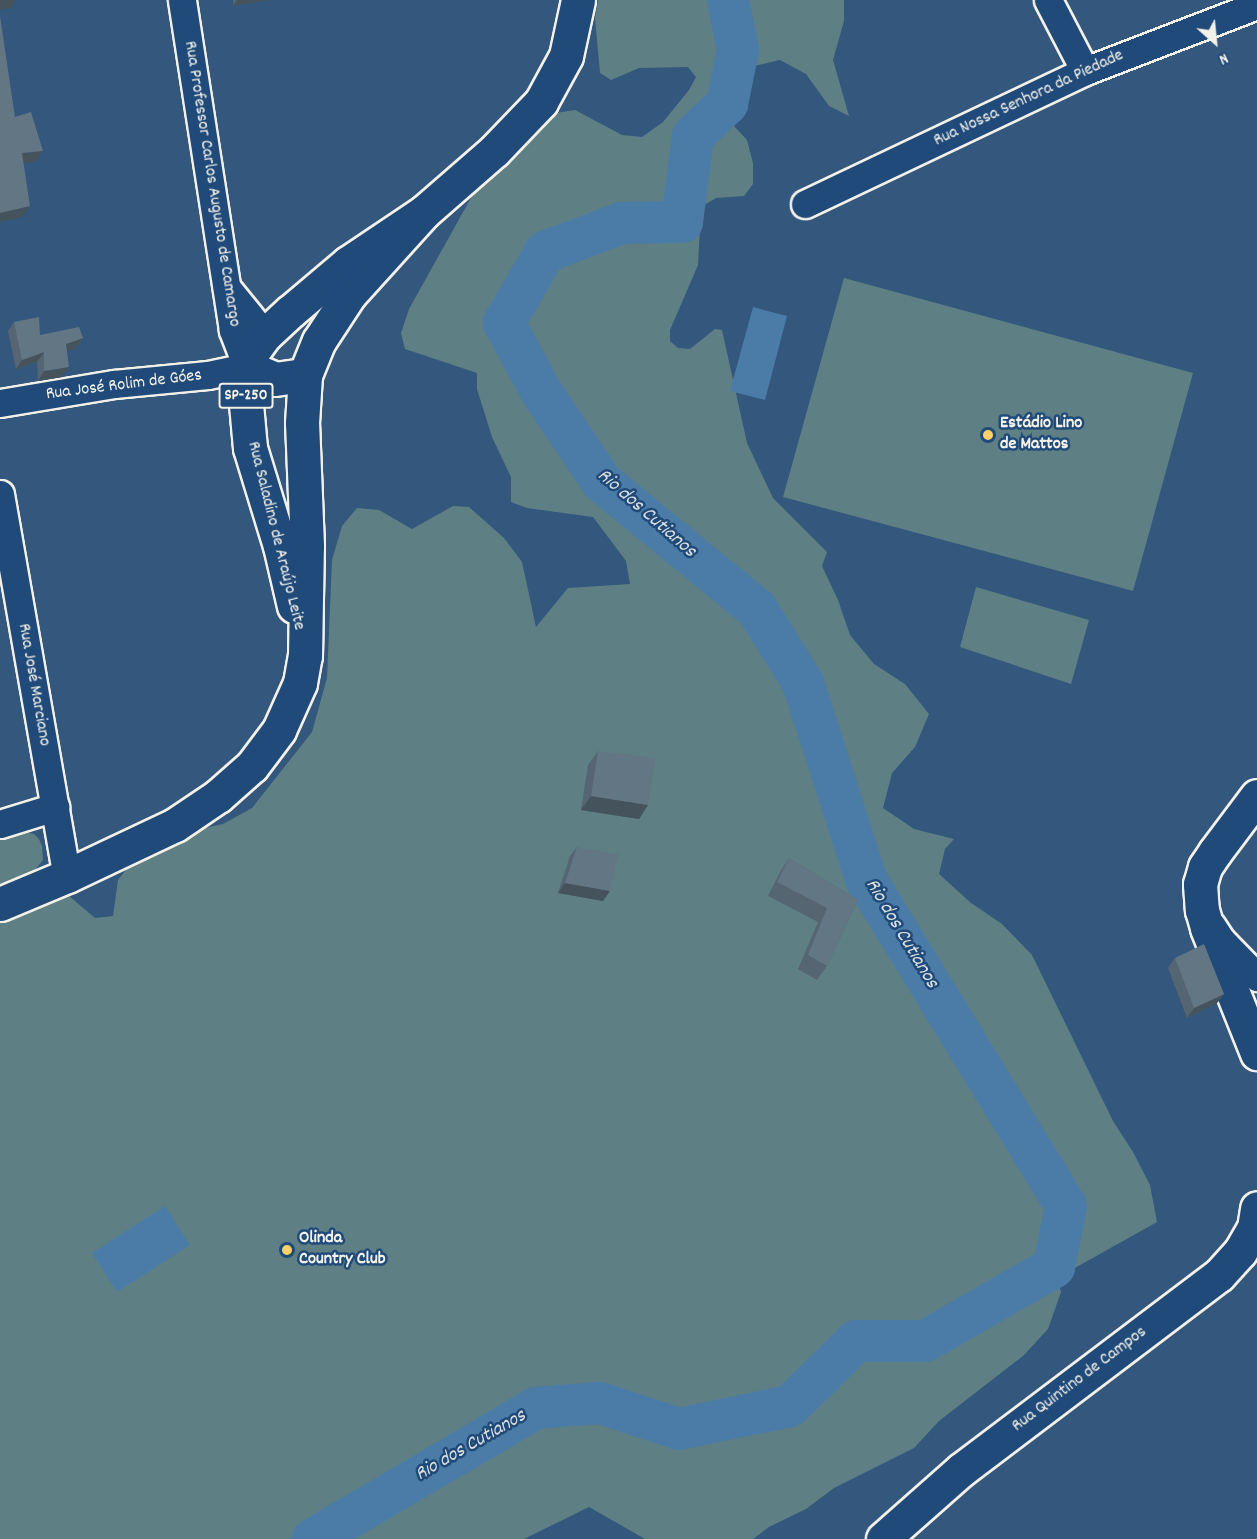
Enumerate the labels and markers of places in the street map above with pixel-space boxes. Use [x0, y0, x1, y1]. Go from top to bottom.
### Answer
place label: Estádio Lino de Mattos [1000, 414, 1082, 456]
marker: Estádio Lino de Mattos [981, 428, 995, 442]
place label: Olinda Country Club [299, 1229, 385, 1272]
marker: Olinda Country Club [280, 1243, 294, 1257]

